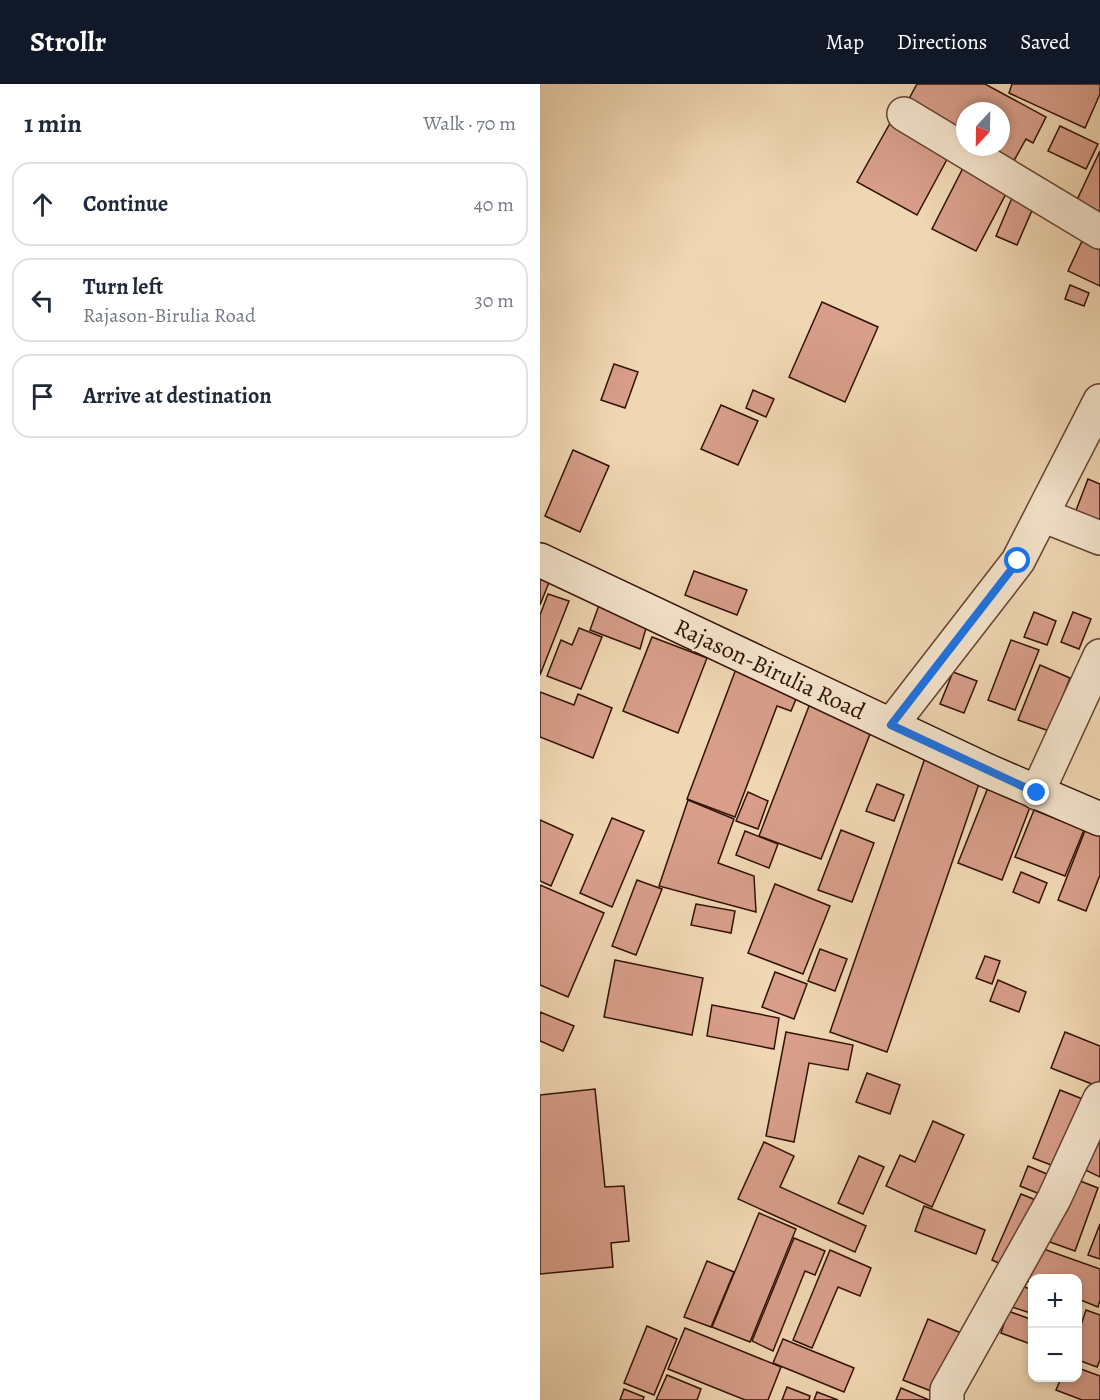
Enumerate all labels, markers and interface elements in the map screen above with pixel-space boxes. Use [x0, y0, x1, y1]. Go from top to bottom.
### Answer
text: Strollr [30, 23, 106, 61]
text: Map [826, 28, 864, 56]
text: Directions [897, 28, 987, 56]
text: Saved [1020, 28, 1070, 56]
north arrow [956, 102, 1010, 156]
text: 1 min [24, 106, 82, 141]
text: Walk · 70 m [423, 110, 516, 137]
icon: ahead [26, 188, 59, 221]
text: Continue [83, 189, 168, 219]
text: 40 m [474, 191, 514, 218]
text: Turn left [83, 272, 163, 302]
icon: left [26, 284, 59, 317]
text: 30 m [474, 287, 514, 314]
text: Rajason-Birulia Road [83, 302, 256, 329]
icon: arrive [26, 380, 59, 413]
text: Arrive at destination [83, 381, 272, 411]
route start [1004, 547, 1030, 573]
street label: Rajason-Birulia Road [669, 611, 871, 727]
route end [1023, 779, 1049, 805]
map controls [1028, 1274, 1082, 1382]
button: + [1028, 1274, 1082, 1328]
button: − [1028, 1328, 1082, 1382]

